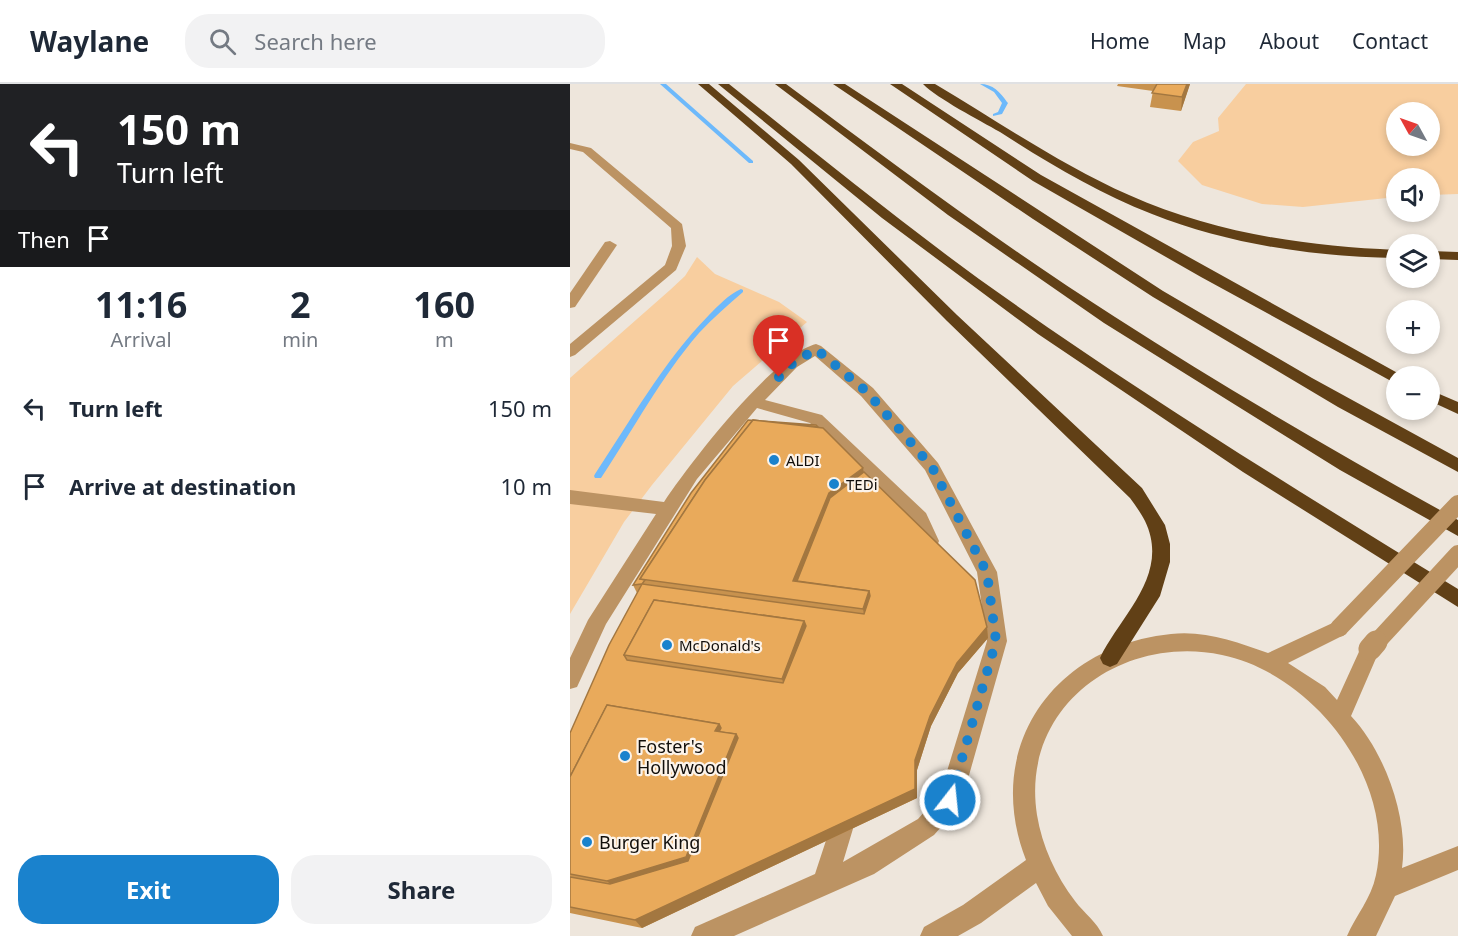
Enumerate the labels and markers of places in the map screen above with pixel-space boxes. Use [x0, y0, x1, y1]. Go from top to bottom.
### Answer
pin [753, 315, 804, 377]
place label: ALDI [786, 450, 819, 470]
marker: ALDI [767, 453, 781, 467]
place label: TEDi [846, 474, 878, 494]
marker: TEDi [827, 477, 841, 491]
place label: McDonald's [679, 635, 761, 655]
marker: McDonald's [660, 638, 674, 652]
place label: Foster's Hollywood [637, 734, 727, 779]
marker: Foster's Hollywood [618, 749, 632, 763]
place label: Burger King [599, 830, 700, 854]
marker: Burger King [580, 835, 594, 849]

